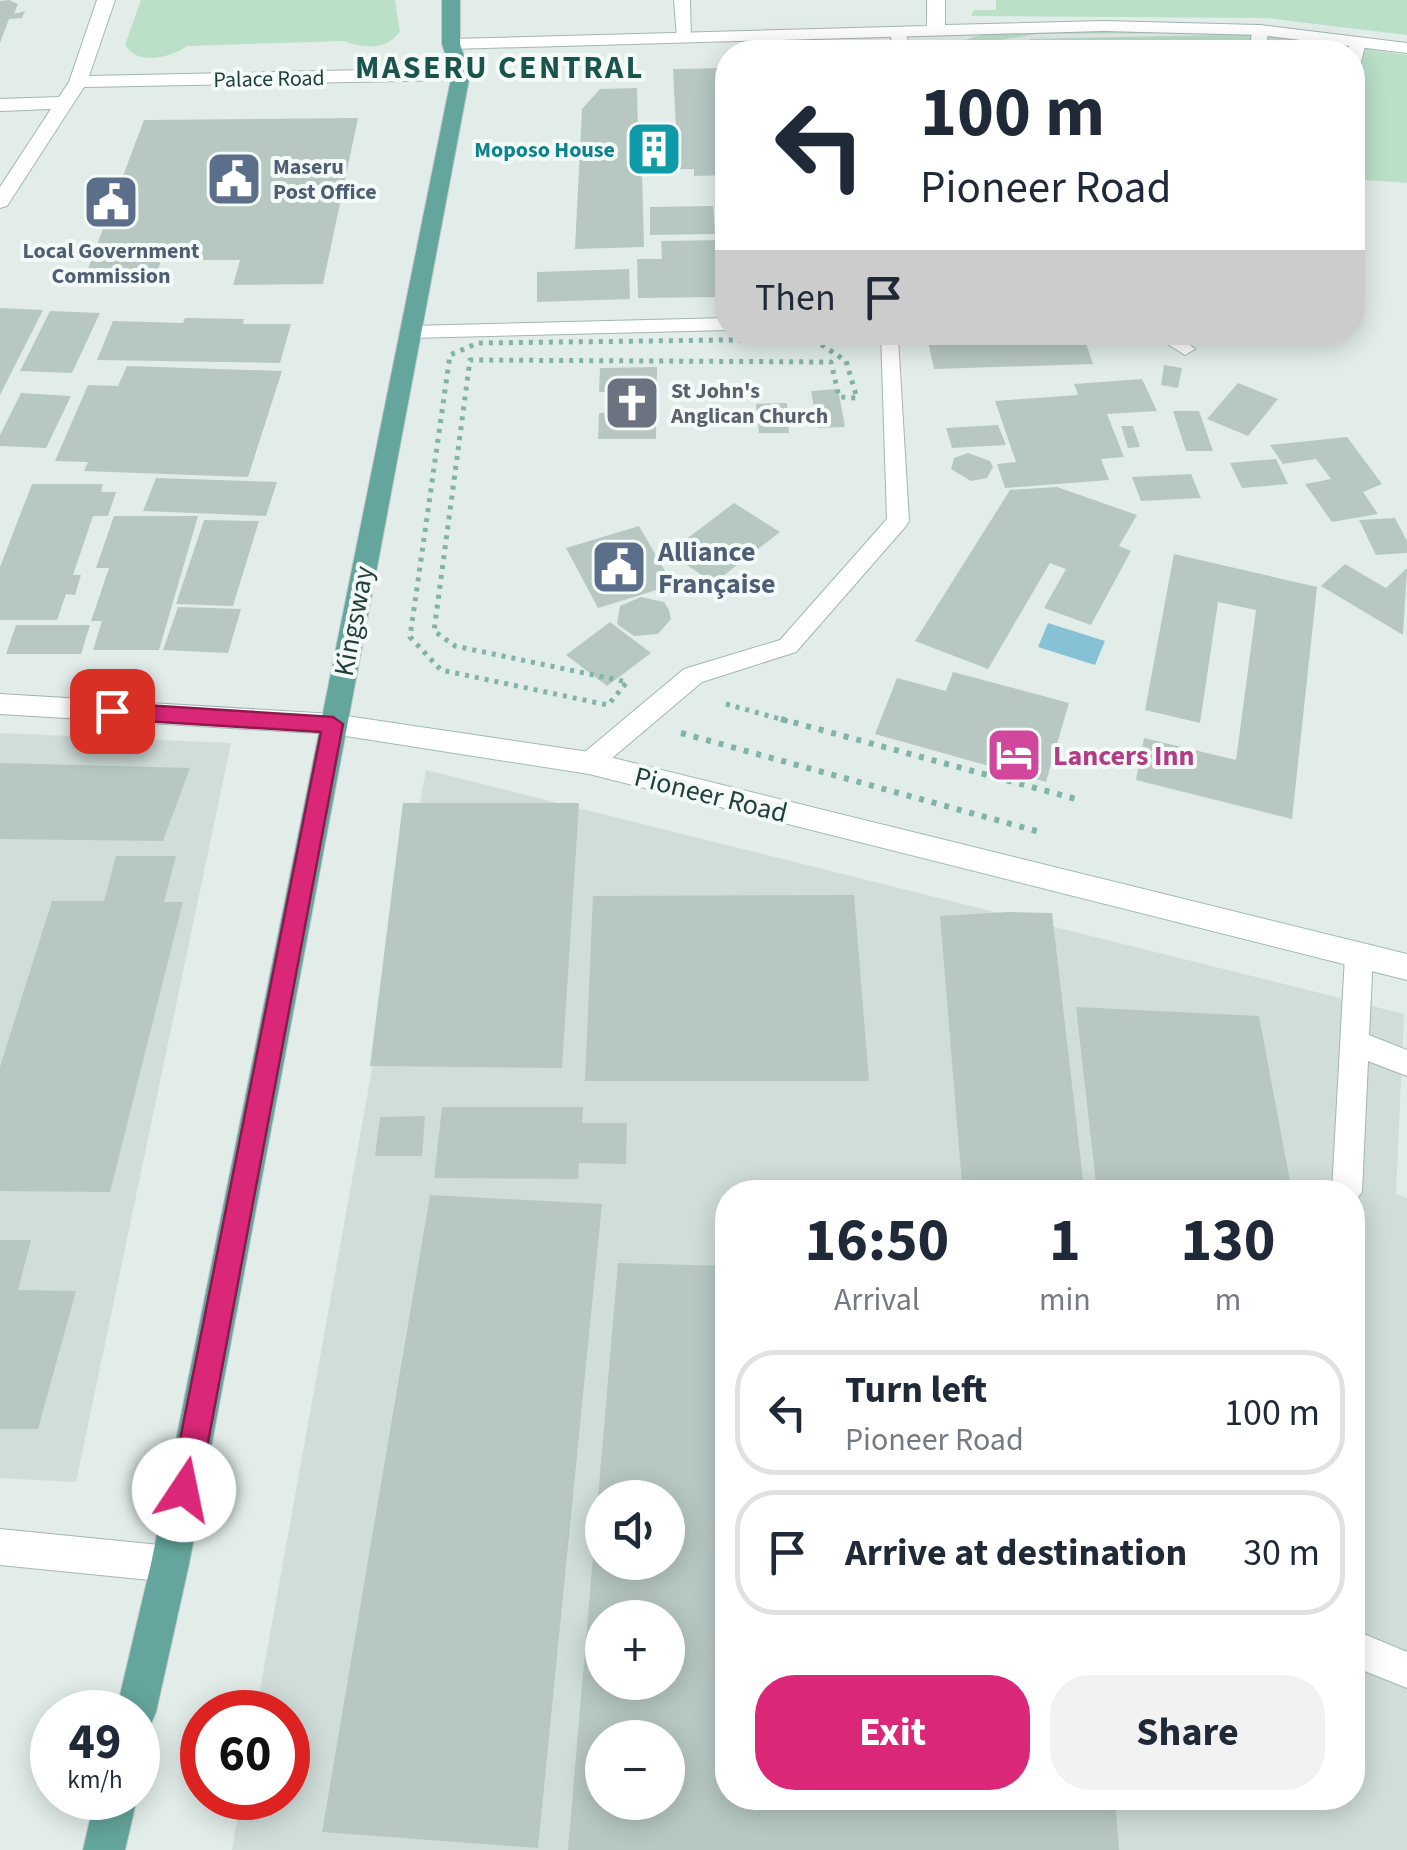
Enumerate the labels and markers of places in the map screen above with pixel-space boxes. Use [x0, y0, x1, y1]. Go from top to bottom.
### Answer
building icon: Moposo House [624, 119, 684, 179]
place label: Moposo House [474, 134, 615, 166]
public building icon: Maseru Post Office [204, 149, 264, 209]
place label: Maseru Post Office [273, 151, 377, 208]
public building icon: Local Government Commission [81, 172, 141, 232]
place label: Local Government Commission [22, 235, 200, 292]
church icon: St John's Anglican Church [602, 373, 662, 433]
place label: St John's Anglican Church [670, 375, 828, 432]
place label: Alliance Française [657, 532, 775, 604]
public building icon: Alliance Française [589, 537, 649, 597]
pin [70, 669, 155, 754]
hotel icon: Lancers Inn [984, 725, 1044, 785]
place label: Lancers Inn [1053, 736, 1195, 776]

